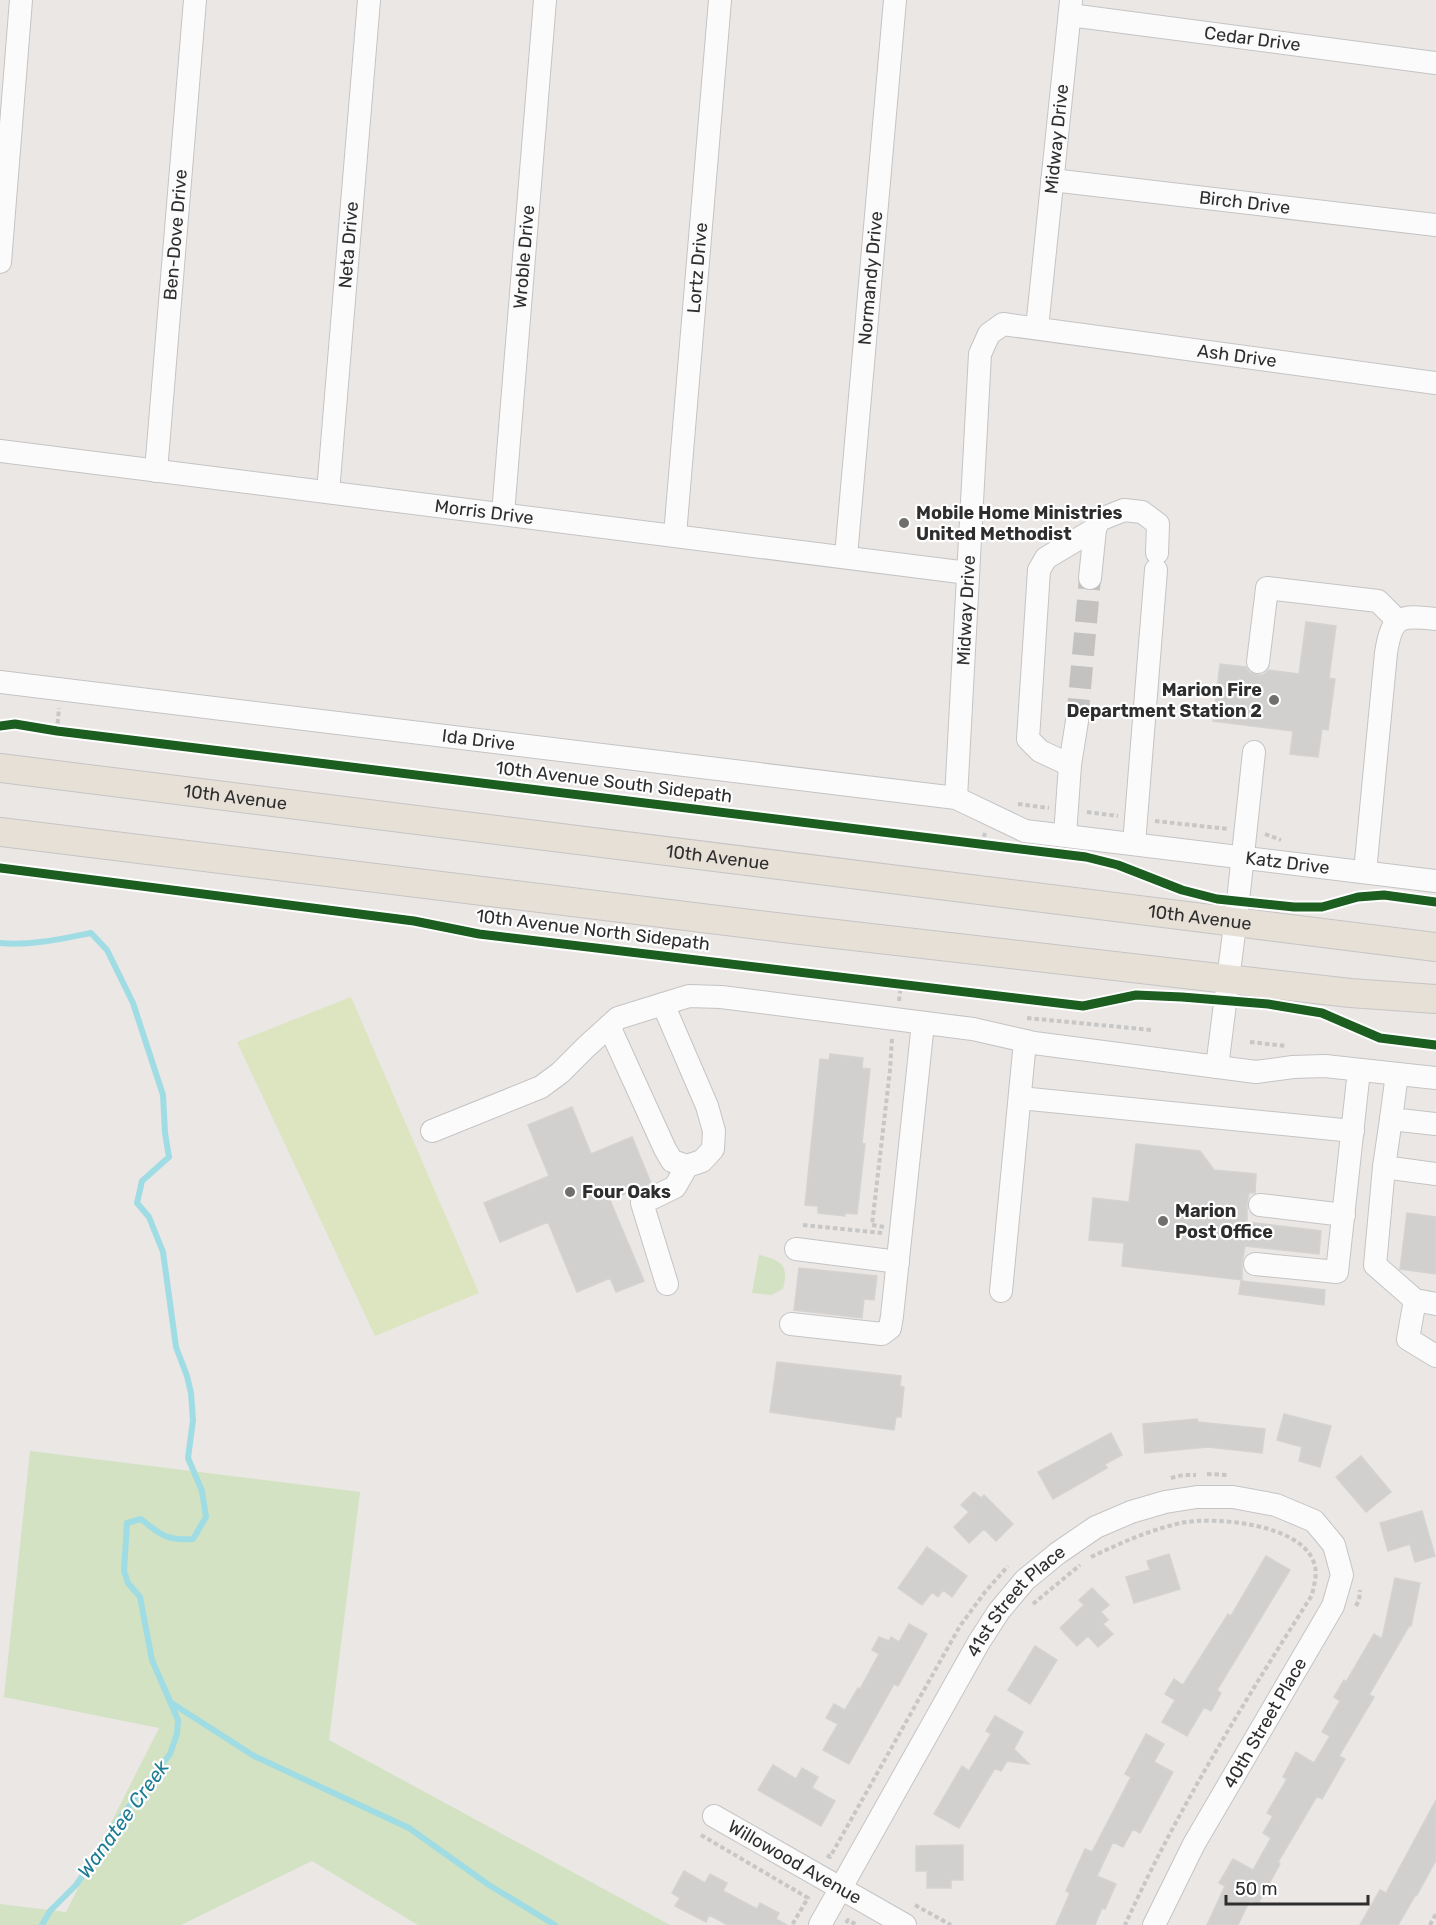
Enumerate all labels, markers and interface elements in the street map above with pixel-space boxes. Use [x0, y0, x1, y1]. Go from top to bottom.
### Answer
street label: Cedar Drive [1203, 22, 1302, 56]
street label: Midway Drive [1040, 83, 1073, 195]
street label: Ben-Dove Drive [159, 168, 192, 301]
street label: Birch Drive [1198, 186, 1292, 219]
street label: Neta Drive [334, 200, 363, 289]
street label: Wroble Drive [509, 204, 539, 310]
street label: Normandy Drive [854, 210, 887, 346]
street label: Lortz Drive [683, 222, 712, 314]
street label: Ash Drive [1196, 340, 1278, 372]
street label: Morris Drive [433, 495, 535, 529]
place label: Mobile Home Ministries United Methodist [916, 502, 1123, 545]
marker: Mobile Home Ministries United Methodist [897, 516, 911, 530]
street label: Midway Drive [952, 555, 980, 666]
place label: Marion Fire Department Station 2 [1066, 679, 1262, 722]
marker: Marion Fire Department Station 2 [1267, 693, 1281, 707]
street label: Ida Drive [441, 725, 516, 755]
street label: 10th Avenue South Sidepath [494, 757, 734, 807]
street label: 10th Avenue [182, 780, 288, 815]
street label: 10th Avenue [664, 840, 771, 875]
street label: Katz Drive [1244, 847, 1331, 879]
street label: 10th Avenue [1147, 900, 1253, 935]
street label: 10th Avenue North Sidepath [475, 905, 711, 955]
place label: Four Oaks [582, 1181, 671, 1203]
marker: Four Oaks [563, 1185, 577, 1199]
place label: Marion Post Office [1175, 1200, 1273, 1243]
marker: Marion Post Office [1156, 1214, 1170, 1228]
street label: 41st Street Place [962, 1540, 1069, 1661]
street label: 40th Street Place [1219, 1654, 1311, 1792]
water label: Wanatee Creek [72, 1755, 174, 1883]
street label: Willowood Avenue [724, 1815, 865, 1909]
scale bar [1226, 1868, 1368, 1906]
text: 50 m [1235, 1878, 1278, 1900]

